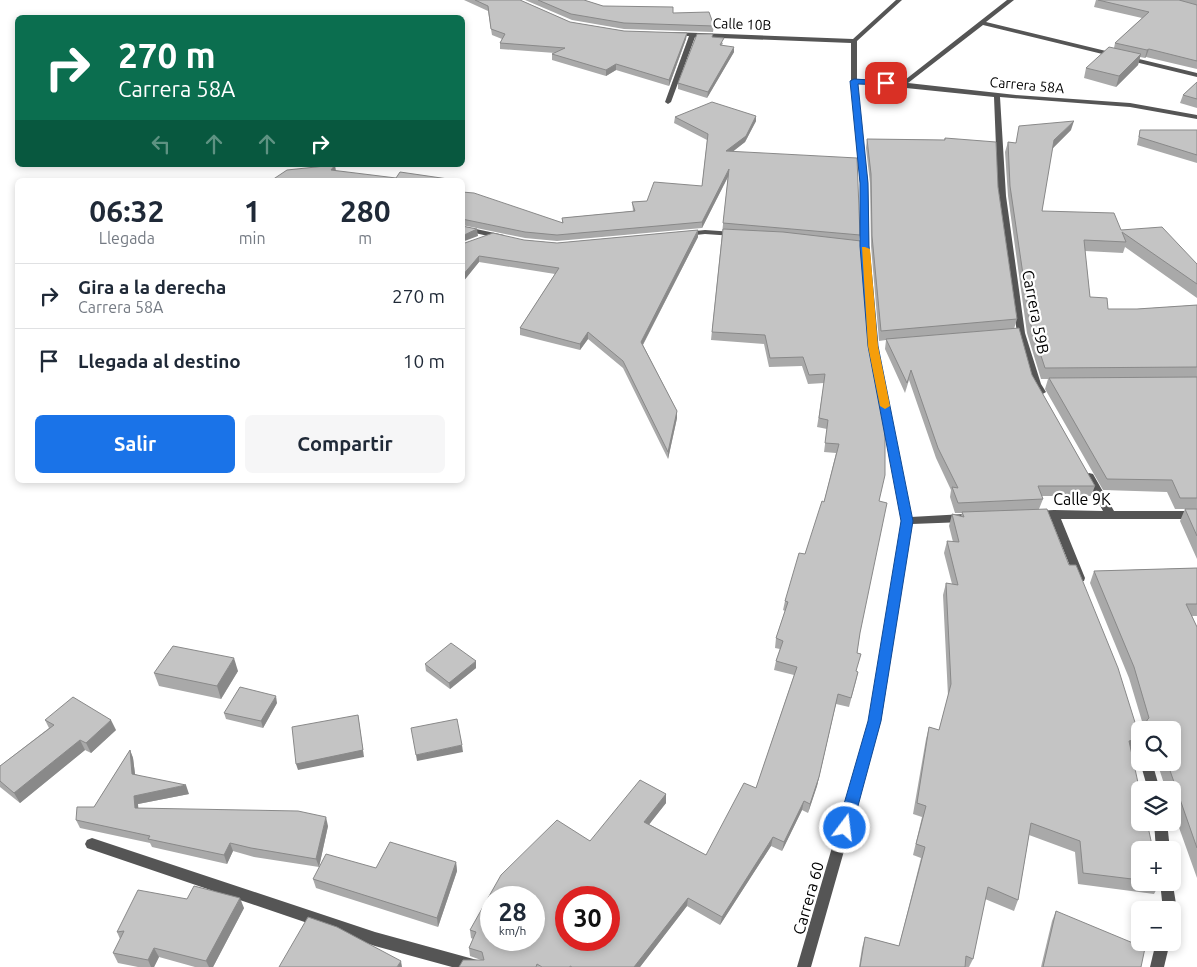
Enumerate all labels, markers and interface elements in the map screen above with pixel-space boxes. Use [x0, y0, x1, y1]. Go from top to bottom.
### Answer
street label: Calle 10B [712, 15, 772, 33]
icon: right [35, 35, 100, 100]
text: 270 m [118, 35, 216, 75]
pin [865, 62, 907, 104]
icon: arrive [872, 69, 900, 97]
street label: Carrera 58A [989, 74, 1065, 96]
text: Carrera 58A [118, 76, 235, 101]
icon: left [147, 130, 175, 158]
icon: ahead [200, 130, 228, 158]
icon: ahead [253, 130, 281, 158]
icon: right [306, 130, 334, 158]
text: 06:32 [89, 194, 164, 228]
text: 1 [244, 194, 261, 228]
text: 280 [340, 194, 391, 228]
text: Llegada [99, 229, 155, 247]
text: min [239, 229, 266, 247]
text: m [358, 229, 372, 247]
street label: Carrera 59B [1019, 268, 1053, 356]
text: Gira a la derecha [78, 276, 226, 298]
icon: right [35, 282, 63, 310]
text: 270 m [392, 285, 445, 307]
text: Carrera 58A [78, 298, 163, 316]
icon: arrive [35, 347, 63, 375]
text: Llegada al destino [78, 350, 241, 372]
text: 10 m [403, 350, 445, 372]
button: Salir [35, 415, 235, 473]
button: Compartir [245, 415, 445, 473]
street label: Calle 9K [1053, 490, 1111, 508]
map controls [1131, 721, 1181, 951]
button: search [1131, 721, 1181, 771]
button: layers [1131, 781, 1181, 831]
position arrow [818, 801, 870, 853]
button: + [1131, 841, 1181, 891]
street label: Carrera 60 [789, 859, 827, 937]
speed limit sign: 30 [555, 886, 620, 951]
text: 28 [498, 898, 527, 926]
button: − [1131, 901, 1181, 951]
text: km/h [499, 924, 526, 937]

